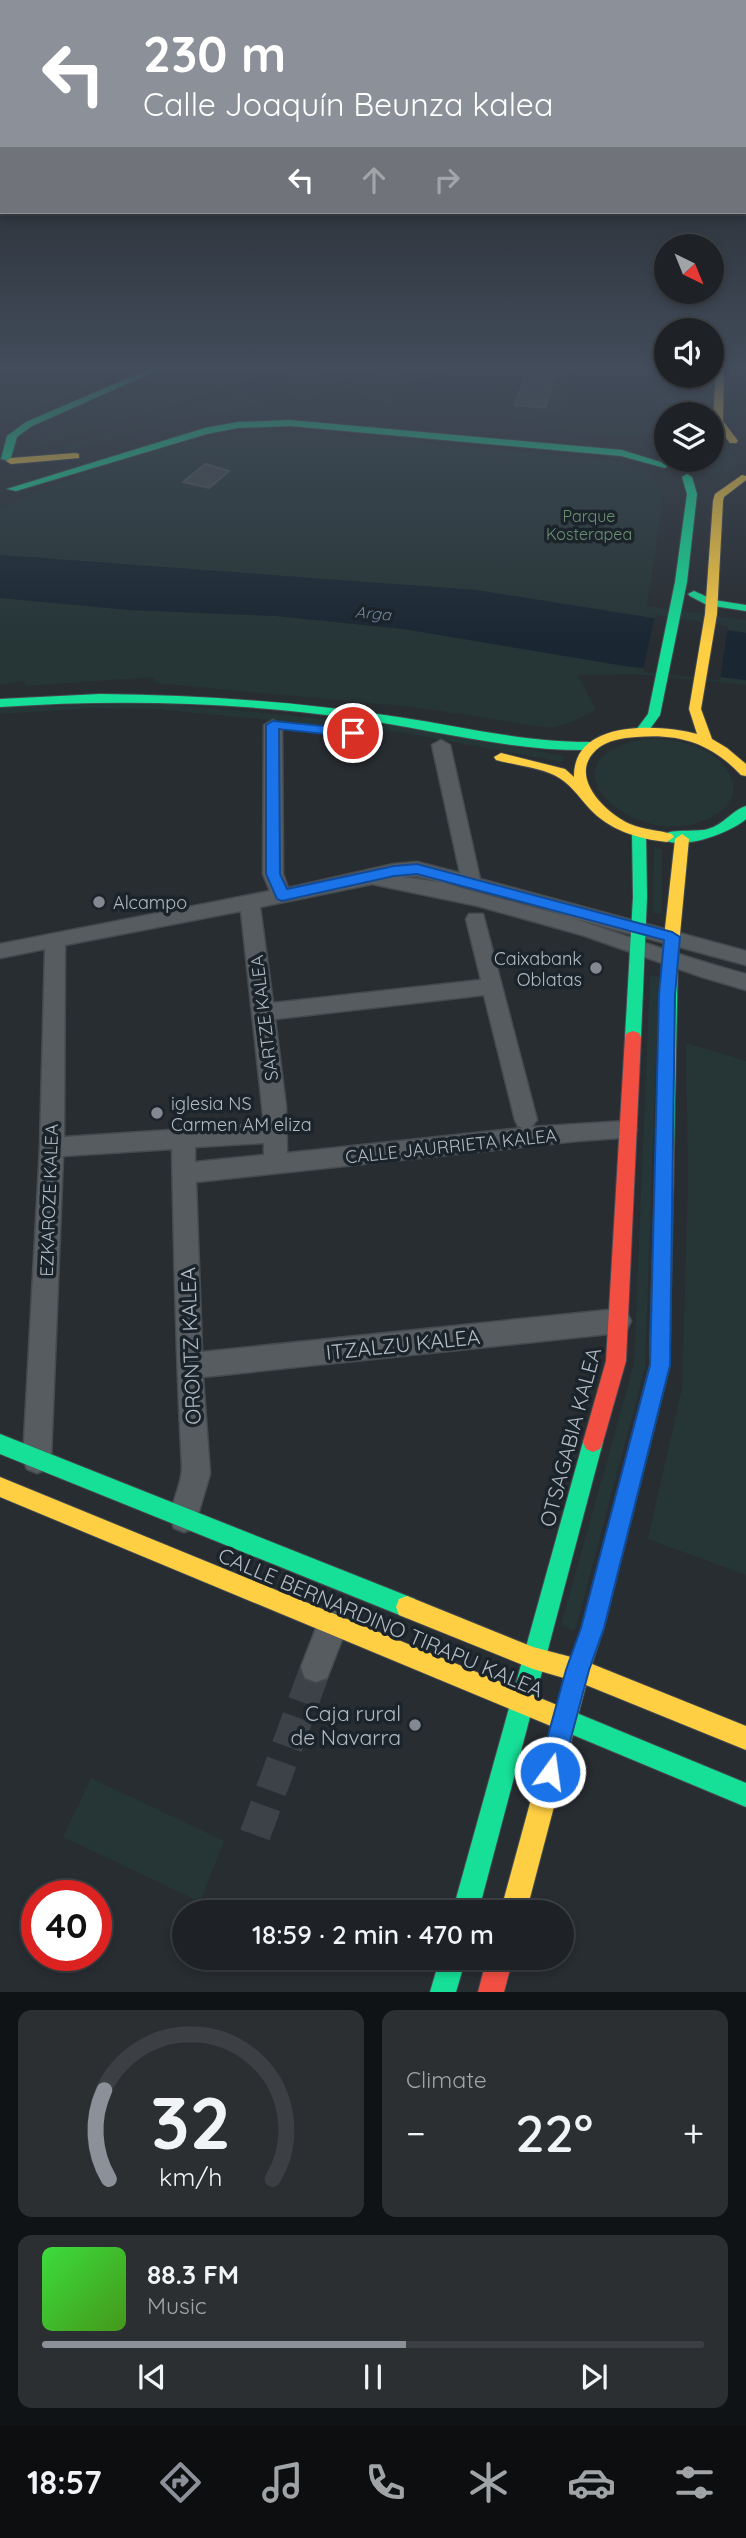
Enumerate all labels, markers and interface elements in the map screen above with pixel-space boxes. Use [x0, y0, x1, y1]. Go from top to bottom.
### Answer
text: 230 m [143, 23, 286, 84]
icon: left [28, 28, 119, 119]
text: Calle Joaquín Beunza kalea [143, 84, 553, 124]
icon: left [282, 161, 320, 199]
icon: ahead [355, 161, 393, 199]
icon: right [428, 161, 466, 199]
north arrow [654, 234, 724, 304]
map controls [654, 234, 724, 472]
button: sound [654, 318, 724, 388]
button: layers [654, 402, 724, 472]
park label: Parque Kosterapea [546, 506, 632, 544]
water label: Arga [354, 601, 393, 625]
pin [323, 703, 383, 763]
icon: arrive [334, 714, 372, 752]
place label: Alcampo [113, 891, 187, 914]
marker: Alcampo [91, 894, 107, 910]
place label: Caixabank Oblatas [494, 947, 582, 991]
street label: SARTZE KALEA [245, 954, 283, 1082]
marker: Caixabank Oblatas [588, 960, 604, 976]
place label: iglesia NS Carmen AM eliza [171, 1092, 312, 1136]
marker: iglesia NS Carmen AM eliza [149, 1105, 165, 1121]
street label: EZKAROZE KALEA [35, 1123, 63, 1277]
street label: CALLE JAURRIETA KALEA [344, 1123, 558, 1169]
street label: ORONTZ KALEA [174, 1267, 206, 1425]
street label: ITZALZU KALEA [325, 1323, 481, 1365]
street label: OTSAGABIA KALEA [534, 1345, 606, 1529]
street label: CALLE BERNARDINO TIRAPU KALEA [215, 1542, 547, 1702]
place label: Caja rural de Navarra [290, 1700, 401, 1750]
marker: Caja rural de Navarra [407, 1717, 423, 1733]
position arrow [513, 1735, 587, 1809]
speed limit sign: 40 [21, 1880, 112, 1971]
text: 18:59 · 2 min · 470 m [252, 1918, 494, 1951]
text: Climate [406, 2065, 487, 2094]
text: 32 [151, 2077, 231, 2168]
text: 22° [515, 2100, 593, 2165]
text: − [406, 2109, 426, 2157]
text: + [683, 2109, 704, 2157]
text: km/h [159, 2161, 223, 2192]
text: 88.3 FM [147, 2258, 239, 2291]
text: Music [147, 2291, 207, 2320]
icon: previous [133, 2358, 171, 2396]
icon: pause [354, 2358, 392, 2396]
icon: next [575, 2358, 613, 2396]
icon: directions [156, 2458, 205, 2507]
icon: music [258, 2458, 307, 2507]
icon: phone [361, 2458, 410, 2507]
icon: climate [464, 2458, 513, 2507]
icon: car [567, 2458, 616, 2507]
icon: filters [670, 2458, 719, 2507]
text: 18:57 [27, 2462, 102, 2502]

